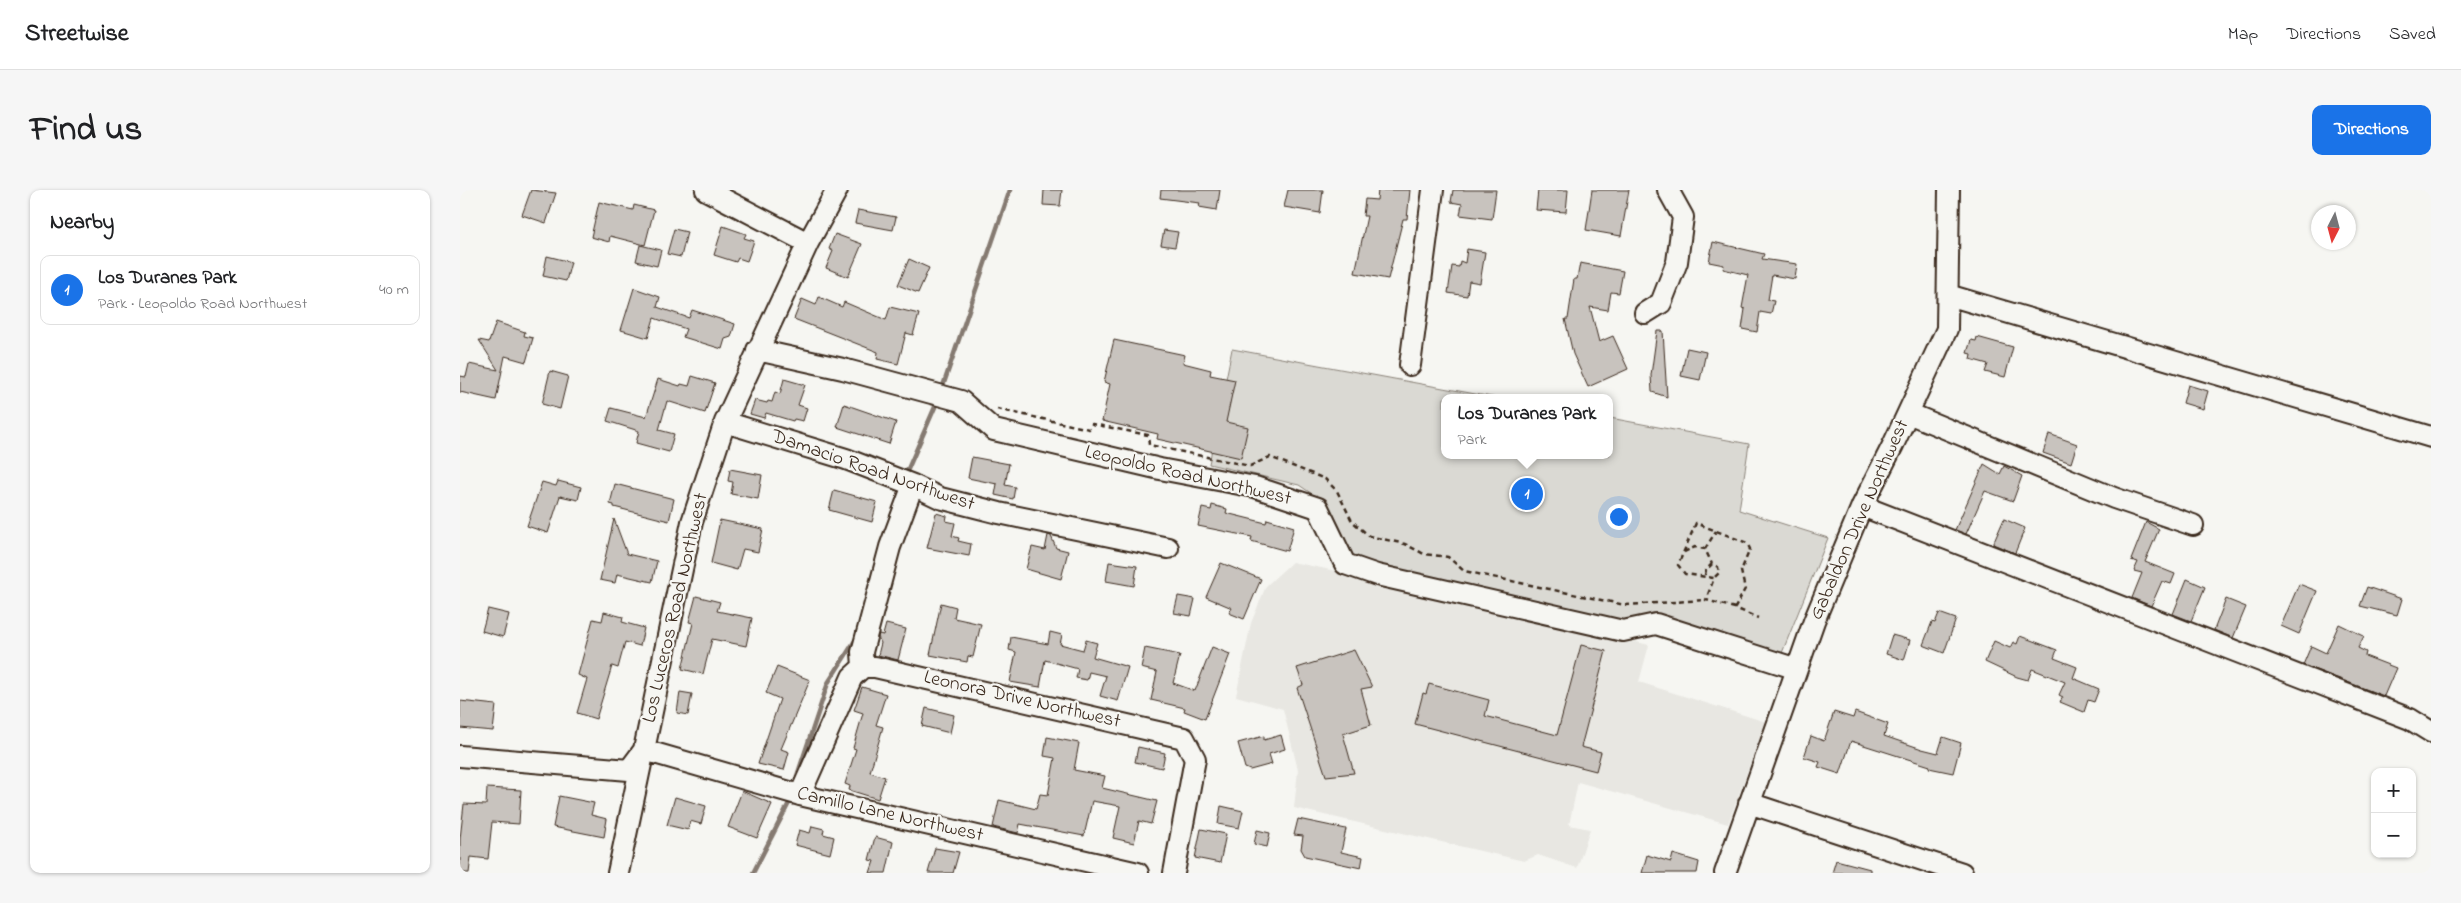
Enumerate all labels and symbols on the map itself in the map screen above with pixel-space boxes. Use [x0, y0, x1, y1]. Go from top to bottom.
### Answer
north arrow [2311, 205, 2356, 250]
street label: Gabaldon Drive Northwest [1803, 415, 1917, 625]
street label: Damacio Road Northwest [766, 422, 979, 520]
street label: Leopoldo Road Northwest [1082, 438, 1294, 514]
pin: 1 [1511, 475, 1543, 513]
street label: Los Luceros Road Northwest [635, 490, 717, 726]
your location [1606, 504, 1632, 530]
street label: Leonora Drive Northwest [921, 663, 1123, 737]
street label: Camillo Lane Northwest [794, 779, 986, 851]

